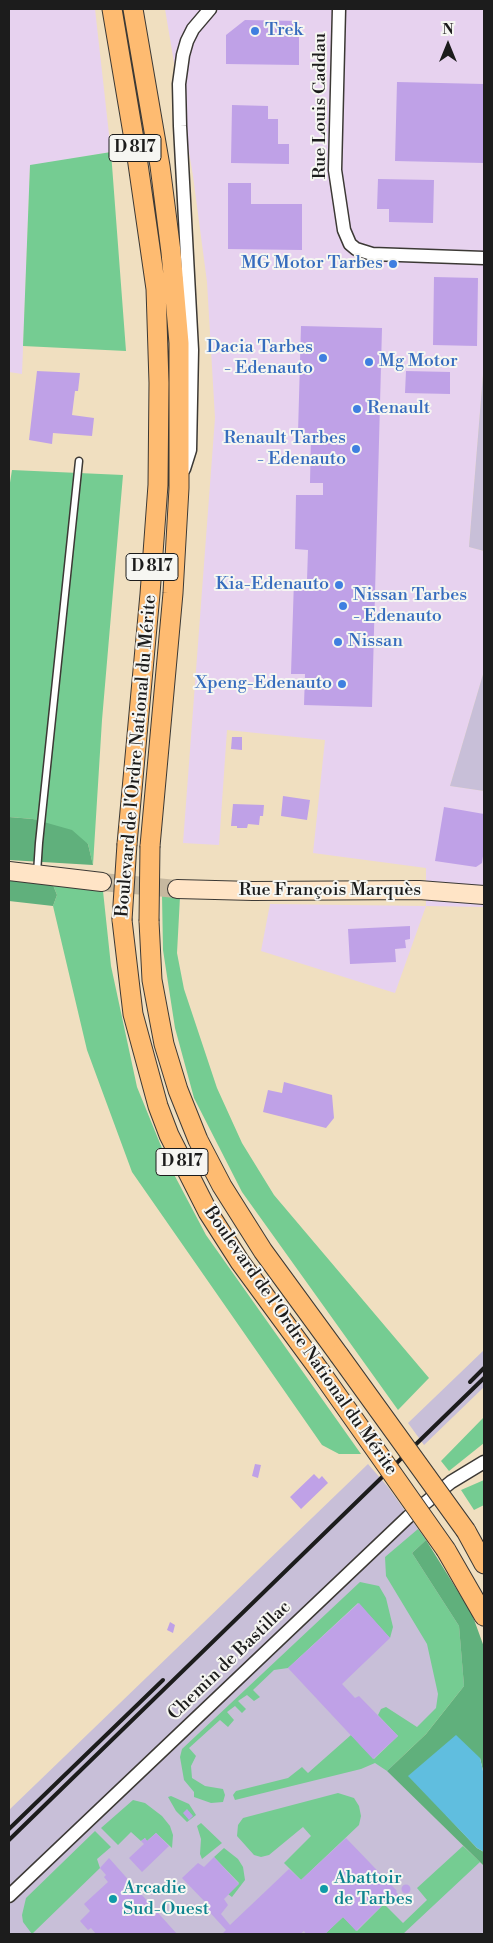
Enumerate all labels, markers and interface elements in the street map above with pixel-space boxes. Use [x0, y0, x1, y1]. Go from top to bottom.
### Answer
place label: Trek [265, 20, 303, 42]
north arrow [423, 20, 473, 70]
text: N [442, 21, 454, 39]
marker: Trek [249, 25, 261, 37]
street label: Rue Louis Caddau [310, 33, 332, 179]
road number: D 817 [109, 134, 161, 162]
place label: MG Motor Tarbes [241, 253, 383, 275]
marker: MG Motor Tarbes [387, 258, 399, 270]
place label: Dacia Tarbes - Edenauto [206, 337, 313, 379]
place label: Mg Motor [379, 351, 458, 373]
marker: Dacia Tarbes - Edenauto [317, 352, 329, 364]
marker: Mg Motor [363, 356, 375, 368]
place label: Renault [367, 398, 430, 420]
marker: Renault [351, 403, 363, 415]
place label: Renault Tarbes - Edenauto [224, 428, 346, 470]
marker: Renault Tarbes - Edenauto [350, 443, 362, 455]
road number: D 817 [126, 554, 178, 580]
place label: Kia-Edenauto [216, 574, 329, 596]
marker: Kia-Edenauto [333, 579, 345, 591]
place label: Nissan Tarbes - Edenauto [353, 585, 467, 628]
street label: Boulevard de l'Ordre National du Mérite [112, 594, 162, 918]
marker: Nissan Tarbes - Edenauto [337, 600, 349, 612]
place label: Nissan [348, 631, 403, 653]
marker: Nissan [332, 636, 344, 648]
place label: Xpeng-Edenauto [195, 673, 332, 695]
marker: Xpeng-Edenauto [336, 678, 348, 690]
street label: Rue François Marquès [239, 880, 421, 902]
road number: D 817 [156, 1148, 208, 1176]
street label: Boulevard de l'Ordre National du Mérite [198, 1202, 402, 1480]
street label: Chemin de Bastillac [164, 1597, 296, 1725]
place label: Abattoir de Tarbes [334, 1868, 413, 1910]
place label: Arcadie Sud-Ouest [123, 1878, 209, 1920]
marker: Abattoir de Tarbes [318, 1883, 330, 1895]
marker: Arcadie Sud-Ouest [107, 1893, 119, 1905]

